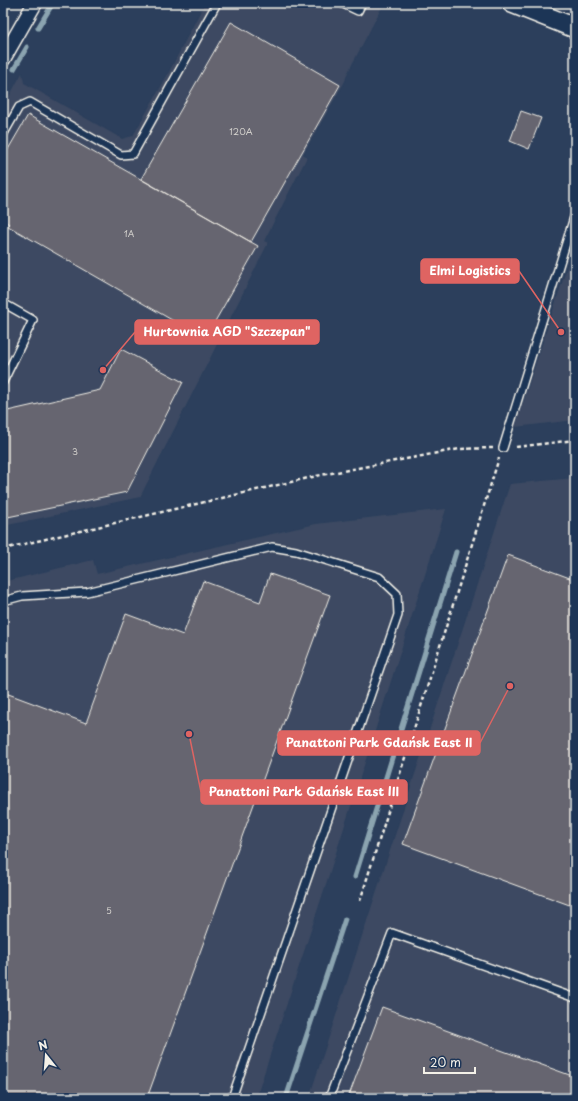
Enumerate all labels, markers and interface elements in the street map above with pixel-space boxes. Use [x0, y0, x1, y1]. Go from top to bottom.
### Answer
house number: 120A [229, 124, 253, 138]
house number: 1A [124, 226, 135, 240]
callout: Elmi Logistics [421, 259, 519, 283]
text: Elmi Logistics [429, 261, 511, 279]
callout: Hurtownia AGD "Szczepan" [135, 320, 319, 344]
text: Hurtownia AGD "Szczepan" [143, 322, 311, 340]
house number: 3 [72, 444, 78, 458]
callout: Panattoni Park Gdańsk East II [278, 731, 480, 755]
text: Panattoni Park Gdańsk East II [286, 733, 472, 751]
callout: Panattoni Park Gdańsk East III [201, 780, 407, 804]
text: Panattoni Park Gdańsk East III [209, 782, 399, 800]
house number: 5 [106, 903, 112, 917]
north arrow [26, 1035, 66, 1075]
text: N [36, 1035, 50, 1054]
scale bar [424, 1049, 475, 1075]
text: 20 m [430, 1053, 461, 1071]

